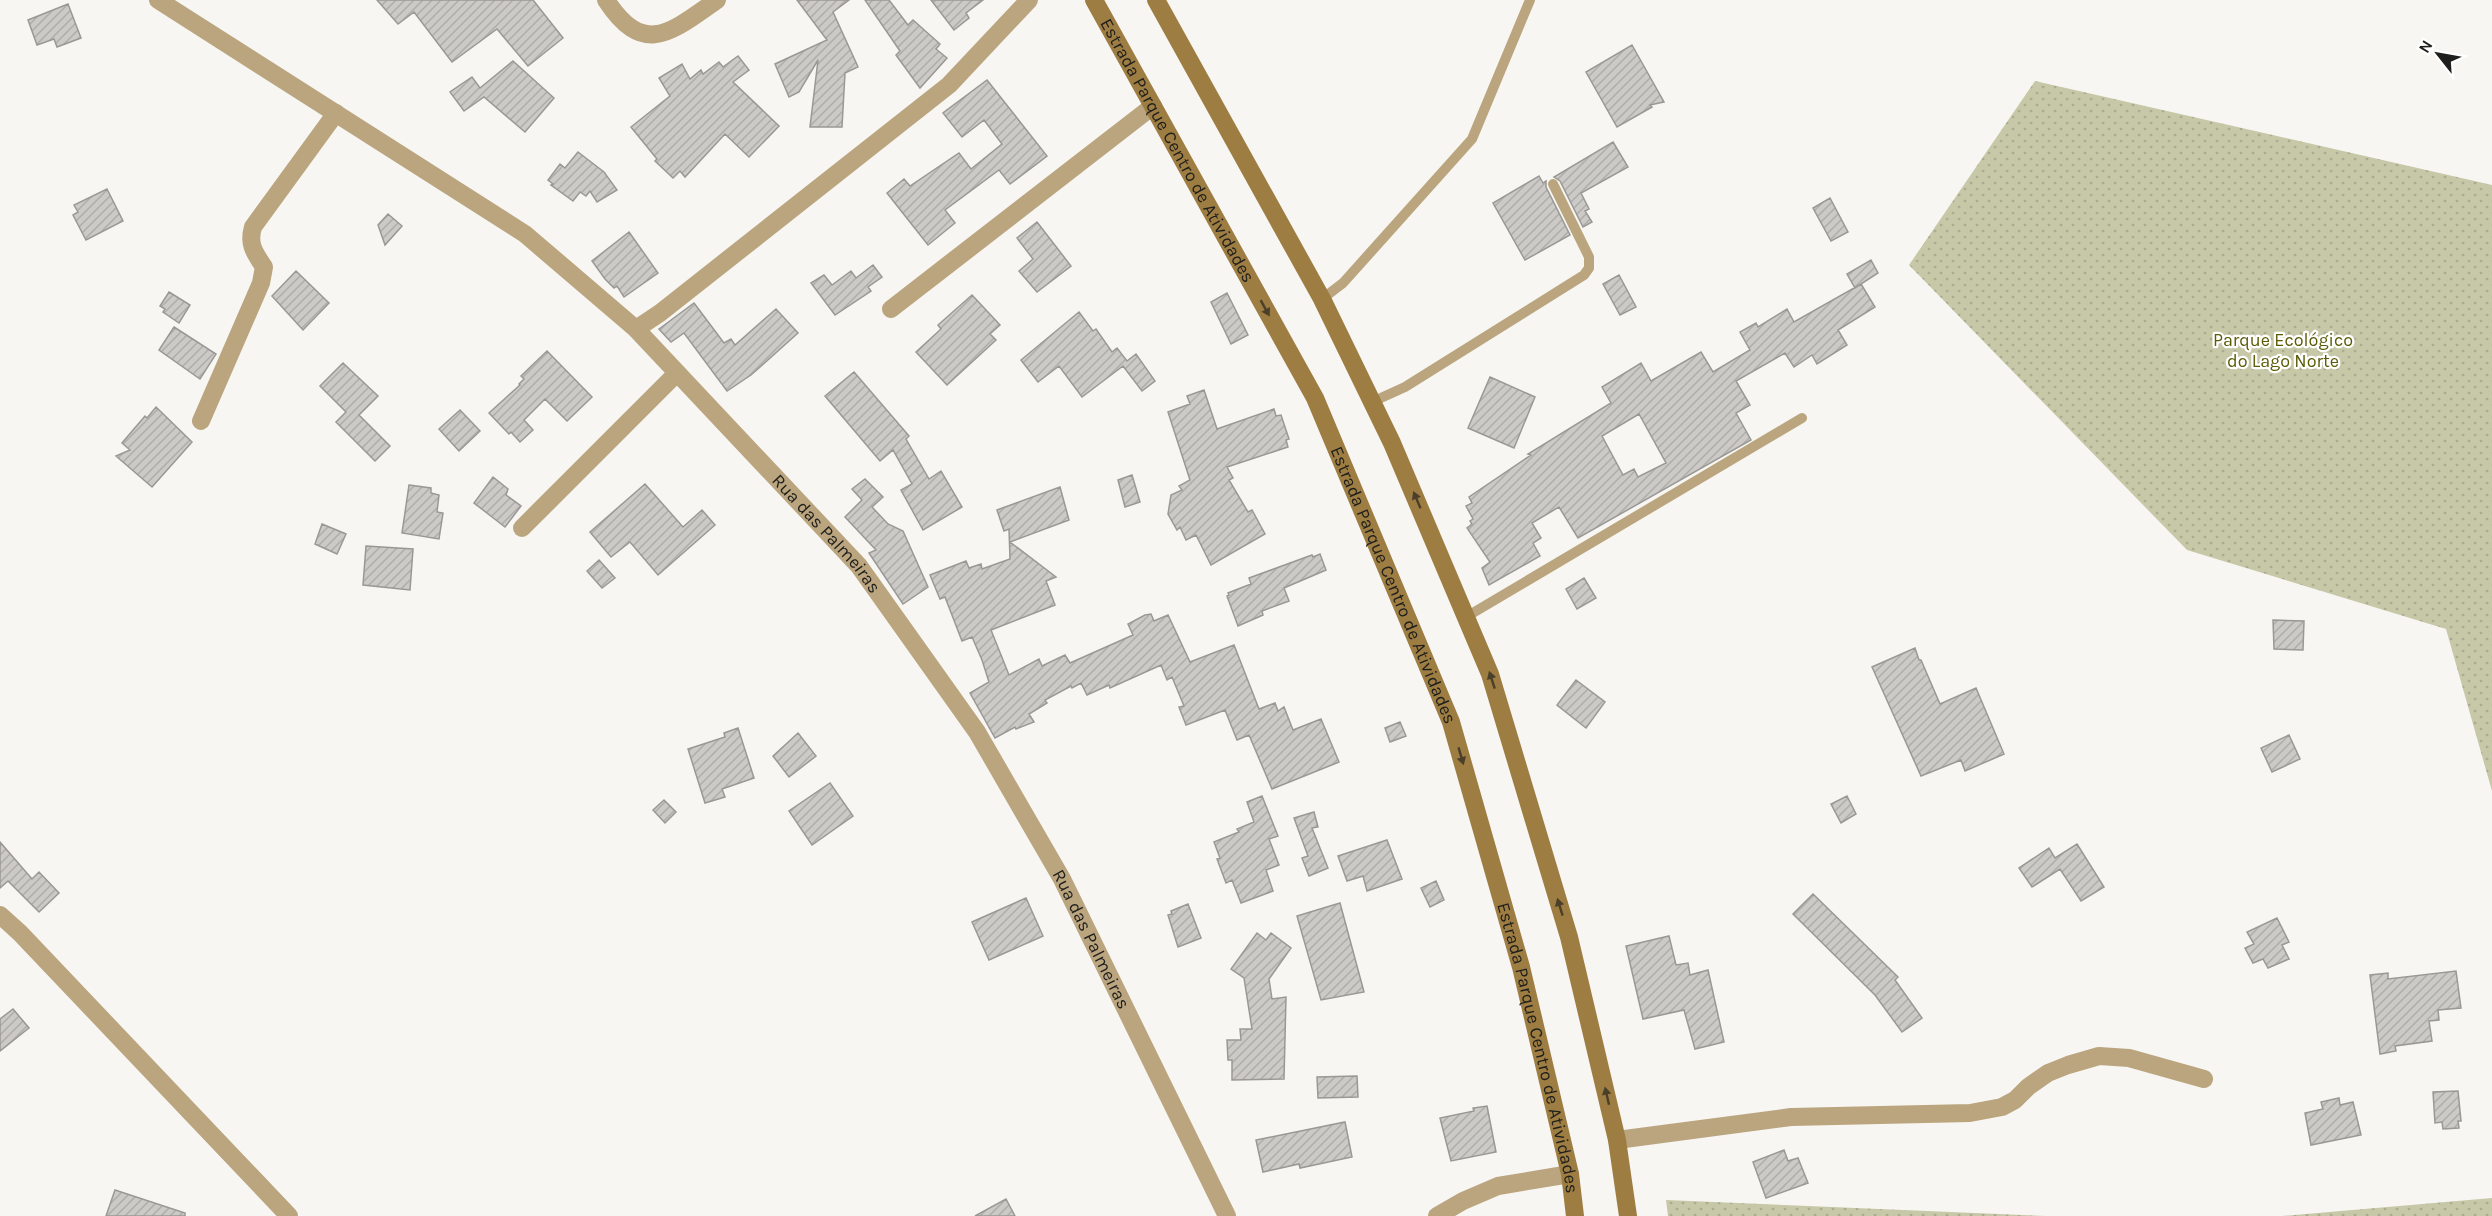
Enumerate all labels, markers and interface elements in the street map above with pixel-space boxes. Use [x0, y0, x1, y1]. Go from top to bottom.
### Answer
street label: Estrada Parque Centro de Atividades [1095, 14, 1260, 286]
north arrow [2408, 24, 2468, 84]
text: N [2414, 37, 2437, 56]
one-way arrow [1260, 300, 1270, 317]
park label: Parque Ecológico do Lago Norte [2213, 329, 2353, 372]
street label: Estrada Parque Centro de Atividades [1326, 443, 1461, 727]
street label: Rua das Palmeiras [767, 469, 886, 597]
one-way arrow [1412, 492, 1421, 509]
one-way arrow [1486, 671, 1496, 689]
one-way arrow [1457, 747, 1466, 765]
street label: Rua das Palmeiras [1048, 865, 1135, 1012]
one-way arrow [1555, 898, 1564, 916]
street label: Estrada Parque Centro de Atividades [1492, 900, 1583, 1194]
one-way arrow [1601, 1087, 1611, 1106]

